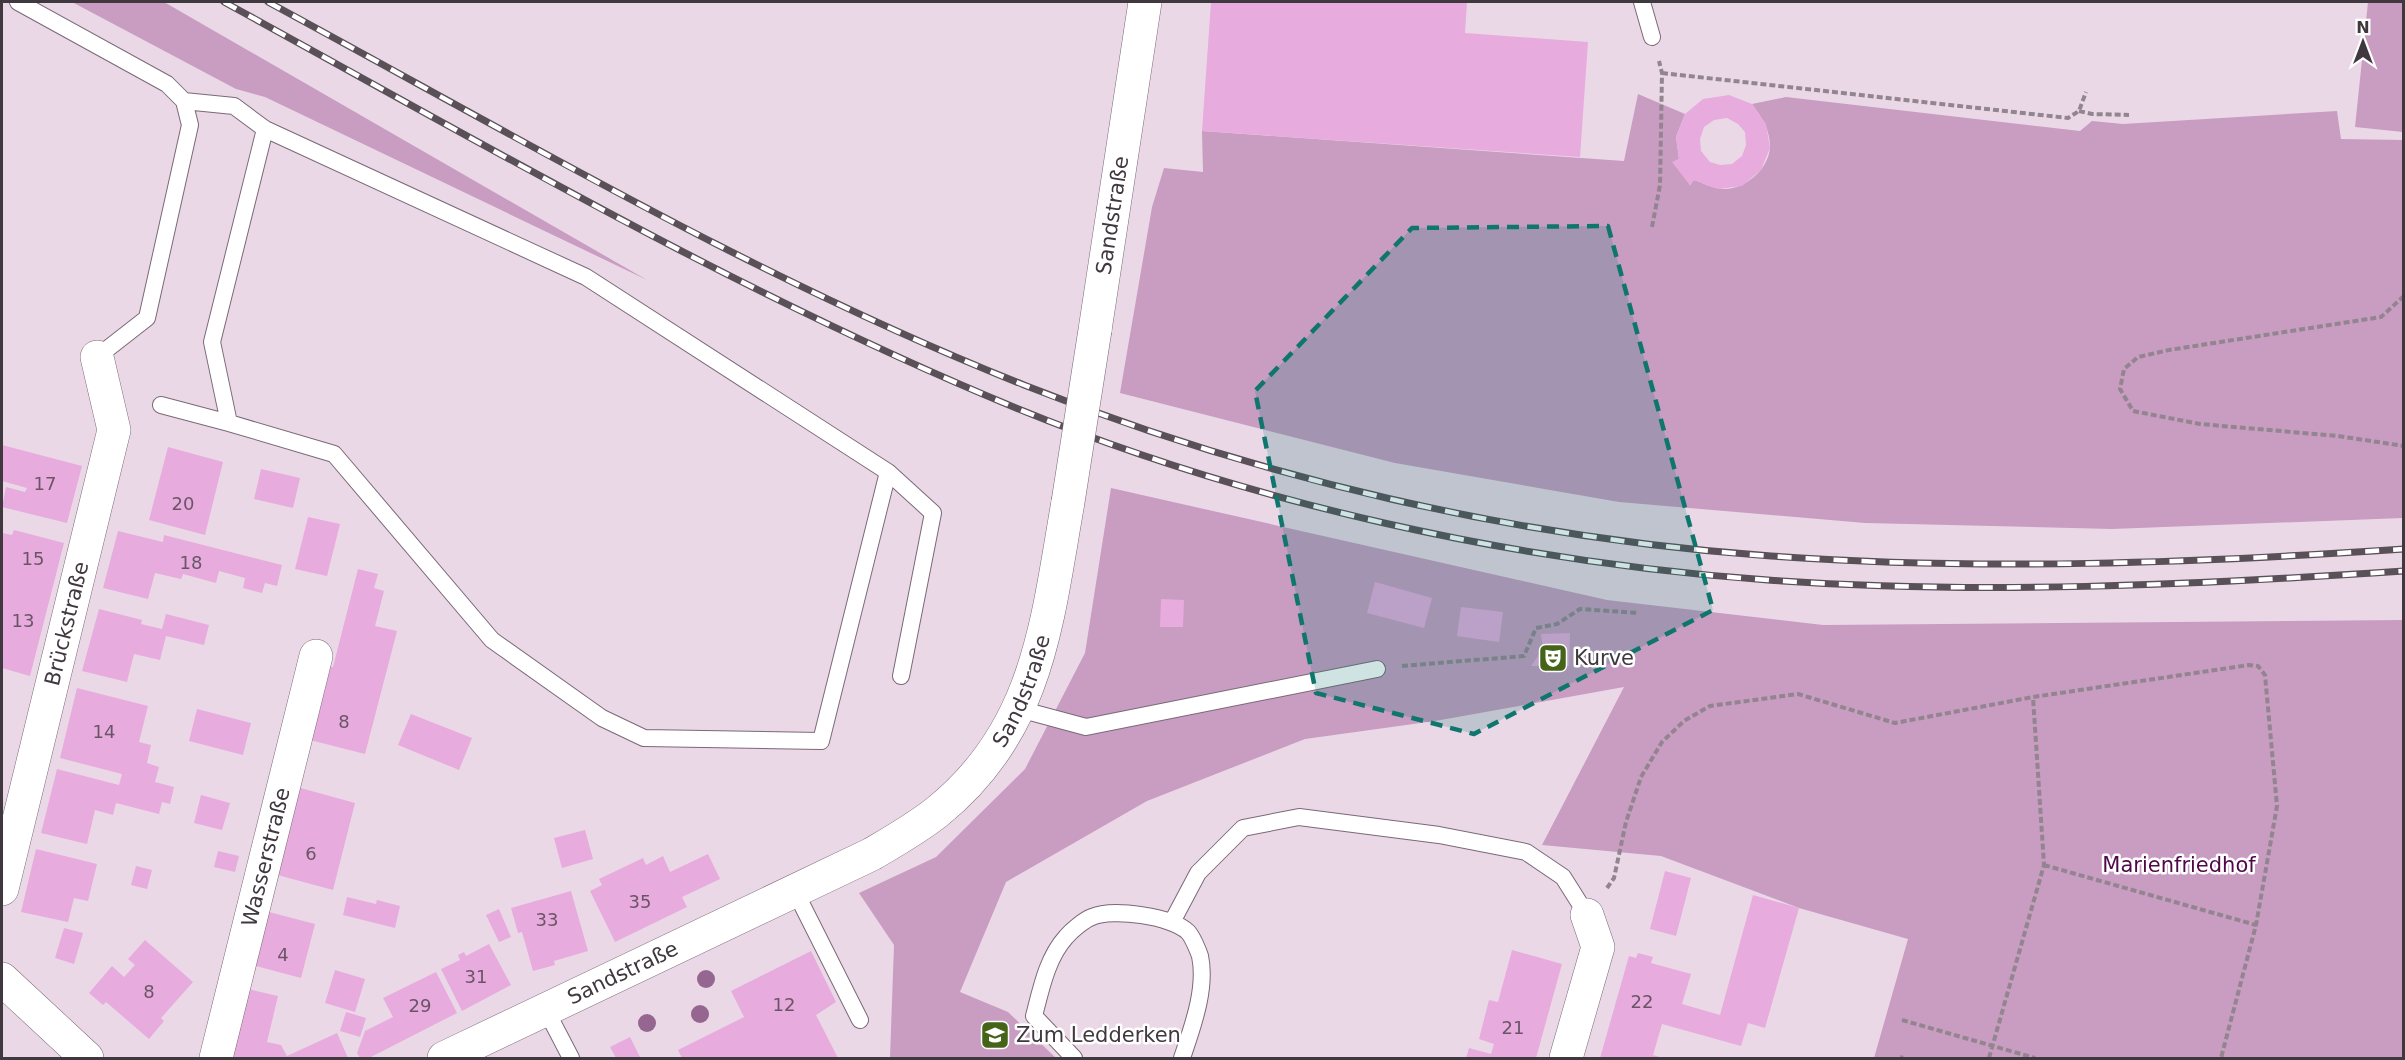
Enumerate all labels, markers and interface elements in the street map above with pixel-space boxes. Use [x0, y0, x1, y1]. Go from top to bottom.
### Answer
north arrow [2333, 12, 2393, 72]
text: N [2356, 18, 2370, 37]
street label: Sandstraße [1092, 154, 1133, 276]
house number: 17 [34, 473, 56, 494]
house number: 20 [172, 493, 194, 514]
house number: 15 [22, 548, 44, 569]
house number: 18 [180, 552, 202, 573]
street label: Brückstraße [40, 559, 93, 688]
house number: 13 [12, 610, 34, 631]
street label: Sandstraße [988, 632, 1055, 752]
theatre icon: Kurve [1537, 642, 1569, 674]
place label: Kurve [1574, 646, 1634, 670]
house number: 8 [338, 711, 350, 732]
house number: 14 [93, 721, 115, 742]
street label: Wasserstraße [237, 785, 295, 929]
house number: 6 [305, 843, 317, 864]
park label: Marienfriedhof [2102, 853, 2256, 877]
house number: 35 [629, 891, 651, 912]
house number: 33 [536, 909, 558, 930]
street label: Sandstraße [564, 936, 682, 1009]
house number: 4 [277, 944, 289, 965]
house number: 31 [465, 966, 487, 987]
house number: 8 [143, 981, 155, 1002]
house number: 22 [1631, 991, 1653, 1012]
house number: 12 [773, 994, 795, 1015]
house number: 29 [409, 995, 431, 1016]
house number: 21 [1502, 1017, 1524, 1038]
school or university icon: Zum Ledderken [979, 1019, 1011, 1051]
place label: Zum Ledderken [1016, 1023, 1181, 1047]

